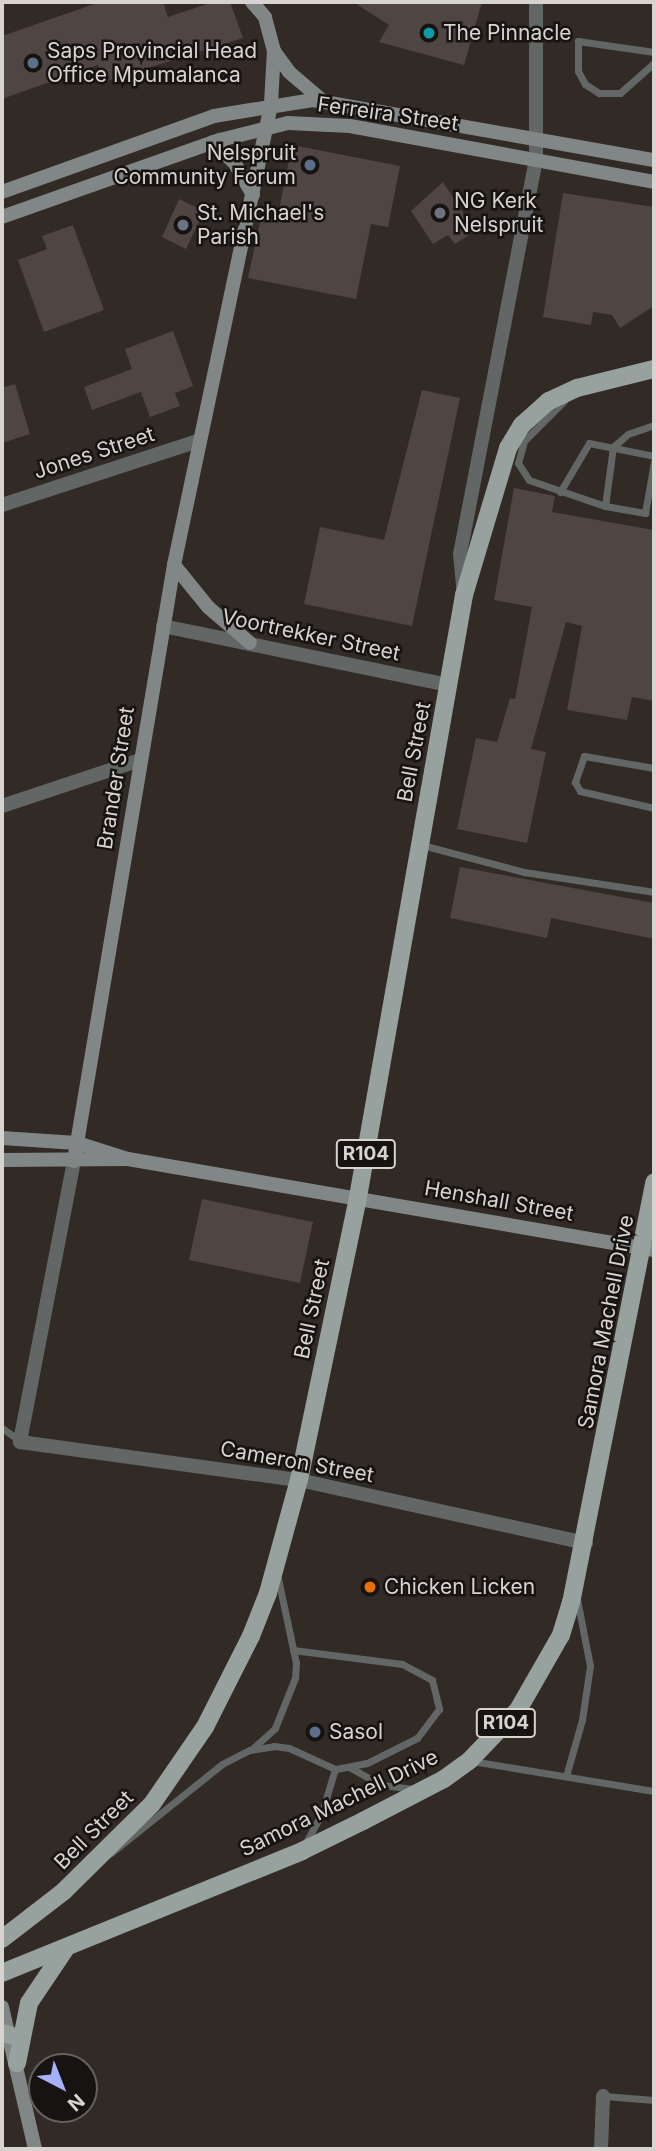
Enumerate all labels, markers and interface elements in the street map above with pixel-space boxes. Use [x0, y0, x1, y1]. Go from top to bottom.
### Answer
place label: The Pinnacle [443, 20, 572, 46]
marker: The Pinnacle [421, 25, 437, 41]
place label: Saps Provincial Head Office Mpumalanca [47, 38, 257, 88]
marker: Saps Provincial Head Office Mpumalanca [25, 55, 41, 71]
street label: Ferreira Street [316, 92, 460, 136]
place label: Nelspruit Community Forum [114, 140, 296, 190]
marker: Nelspruit Community Forum [302, 157, 318, 173]
place label: NG Kerk Nelspruit [454, 188, 543, 238]
place label: St. Michael's Parish [197, 200, 324, 250]
marker: NG Kerk Nelspruit [432, 205, 448, 221]
marker: St. Michael's Parish [175, 217, 191, 233]
street label: Jones Street [30, 422, 158, 484]
street label: Voortrekker Street [220, 604, 402, 666]
street label: Bell Street [392, 700, 436, 804]
street label: Brander Street [92, 705, 140, 851]
road number: R104 [334, 1138, 398, 1170]
street label: Henshall Street [423, 1175, 575, 1227]
street label: Samora Machell Drive [573, 1213, 639, 1431]
street label: Bell Street [289, 1257, 335, 1361]
street label: Cameron Street [218, 1436, 376, 1488]
place label: Chicken Licken [384, 1574, 535, 1600]
marker: Chicken Licken [362, 1579, 378, 1595]
road number: R104 [475, 1708, 538, 1738]
place label: Sasol [329, 1719, 383, 1745]
marker: Sasol [307, 1724, 323, 1740]
street label: Samora Machell Drive [236, 1744, 442, 1862]
street label: Bell Street [49, 1785, 139, 1875]
north arrow [28, 2053, 98, 2123]
text: N [63, 2089, 89, 2116]

